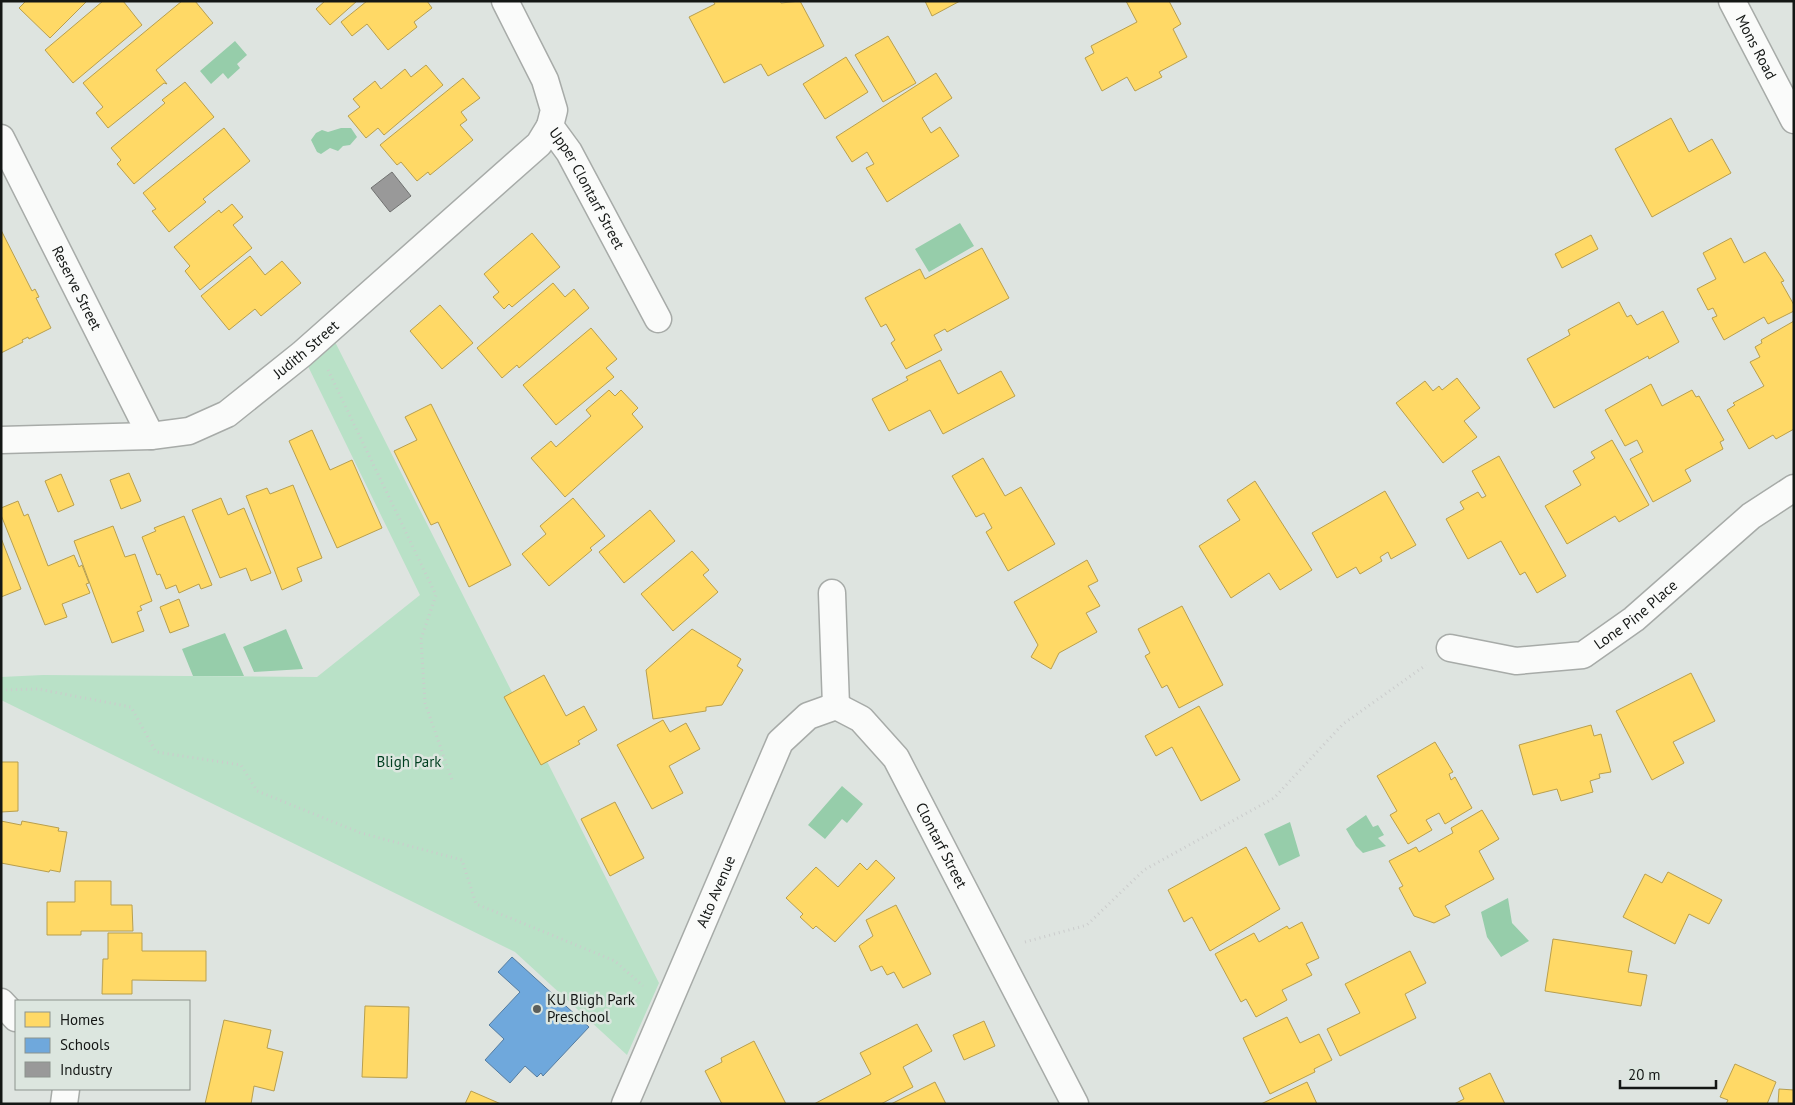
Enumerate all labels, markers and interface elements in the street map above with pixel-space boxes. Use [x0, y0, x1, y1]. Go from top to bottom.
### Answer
street label: Mons Road [1732, 11, 1781, 82]
street label: Upper Clontarf Street [545, 124, 629, 252]
street label: Reserve Street [48, 242, 106, 333]
street label: Judith Street [268, 316, 342, 383]
street label: Lone Pine Place [1590, 575, 1681, 653]
park label: Bligh Park [376, 752, 442, 771]
street label: Clontarf Street [912, 799, 972, 891]
street label: Alto Avenue [692, 853, 739, 930]
place label: KU Bligh Park Preschool [547, 990, 636, 1026]
legend [15, 1000, 190, 1090]
marker: KU Bligh Park Preschool [531, 1003, 543, 1015]
text: Homes [60, 1010, 104, 1029]
text: Schools [60, 1035, 110, 1054]
scale bar [1620, 1058, 1716, 1090]
text: Industry [60, 1060, 112, 1079]
text: 20 m [1628, 1065, 1661, 1084]

